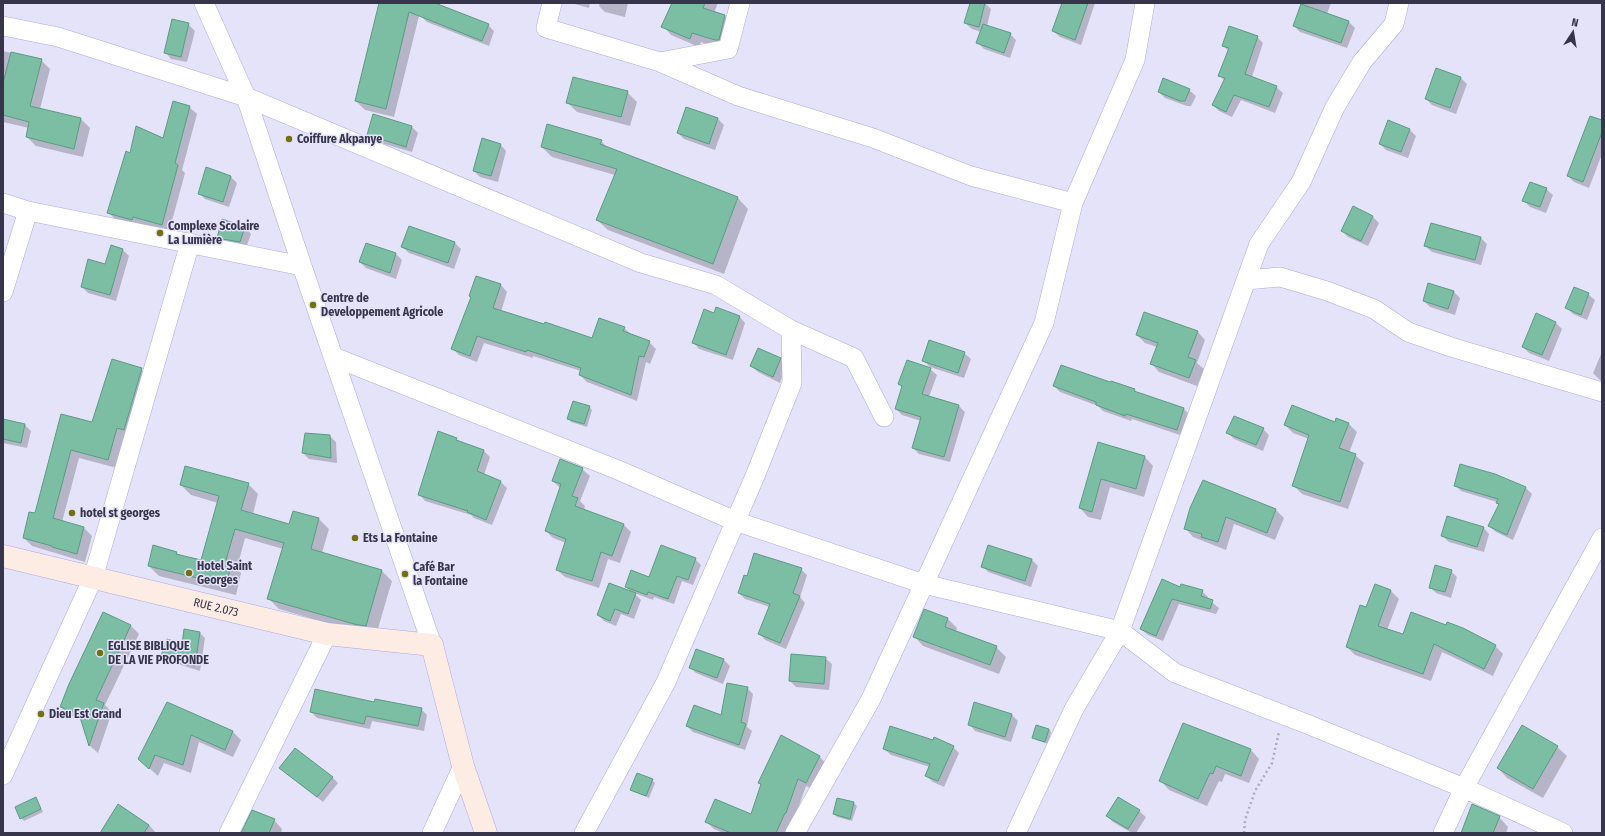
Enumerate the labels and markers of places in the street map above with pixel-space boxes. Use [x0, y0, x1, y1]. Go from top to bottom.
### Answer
place label: Coiffure Akpanye [297, 132, 382, 146]
marker: Coiffure Akpanye [284, 134, 294, 144]
place label: Complexe Scolaire La Lumière [168, 219, 259, 247]
marker: Complexe Scolaire La Lumière [155, 228, 165, 238]
place label: Centre de Developpement Agricole [321, 291, 443, 319]
marker: Centre de Developpement Agricole [308, 300, 318, 310]
place label: hotel st georges [80, 506, 161, 520]
marker: hotel st georges [67, 508, 77, 518]
place label: Ets La Fontaine [363, 531, 438, 545]
marker: Ets La Fontaine [350, 533, 360, 543]
place label: Hotel Saint Georges [197, 559, 253, 587]
place label: Café Bar la Fontaine [413, 560, 468, 588]
marker: Hotel Saint Georges [184, 568, 194, 578]
marker: Café Bar la Fontaine [400, 569, 410, 579]
place label: EGLISE BIBLIQUE DE LA VIE PROFONDE [108, 639, 209, 667]
marker: EGLISE BIBLIQUE DE LA VIE PROFONDE [95, 648, 105, 658]
place label: Dieu Est Grand [49, 707, 122, 721]
marker: Dieu Est Grand [36, 709, 46, 719]

